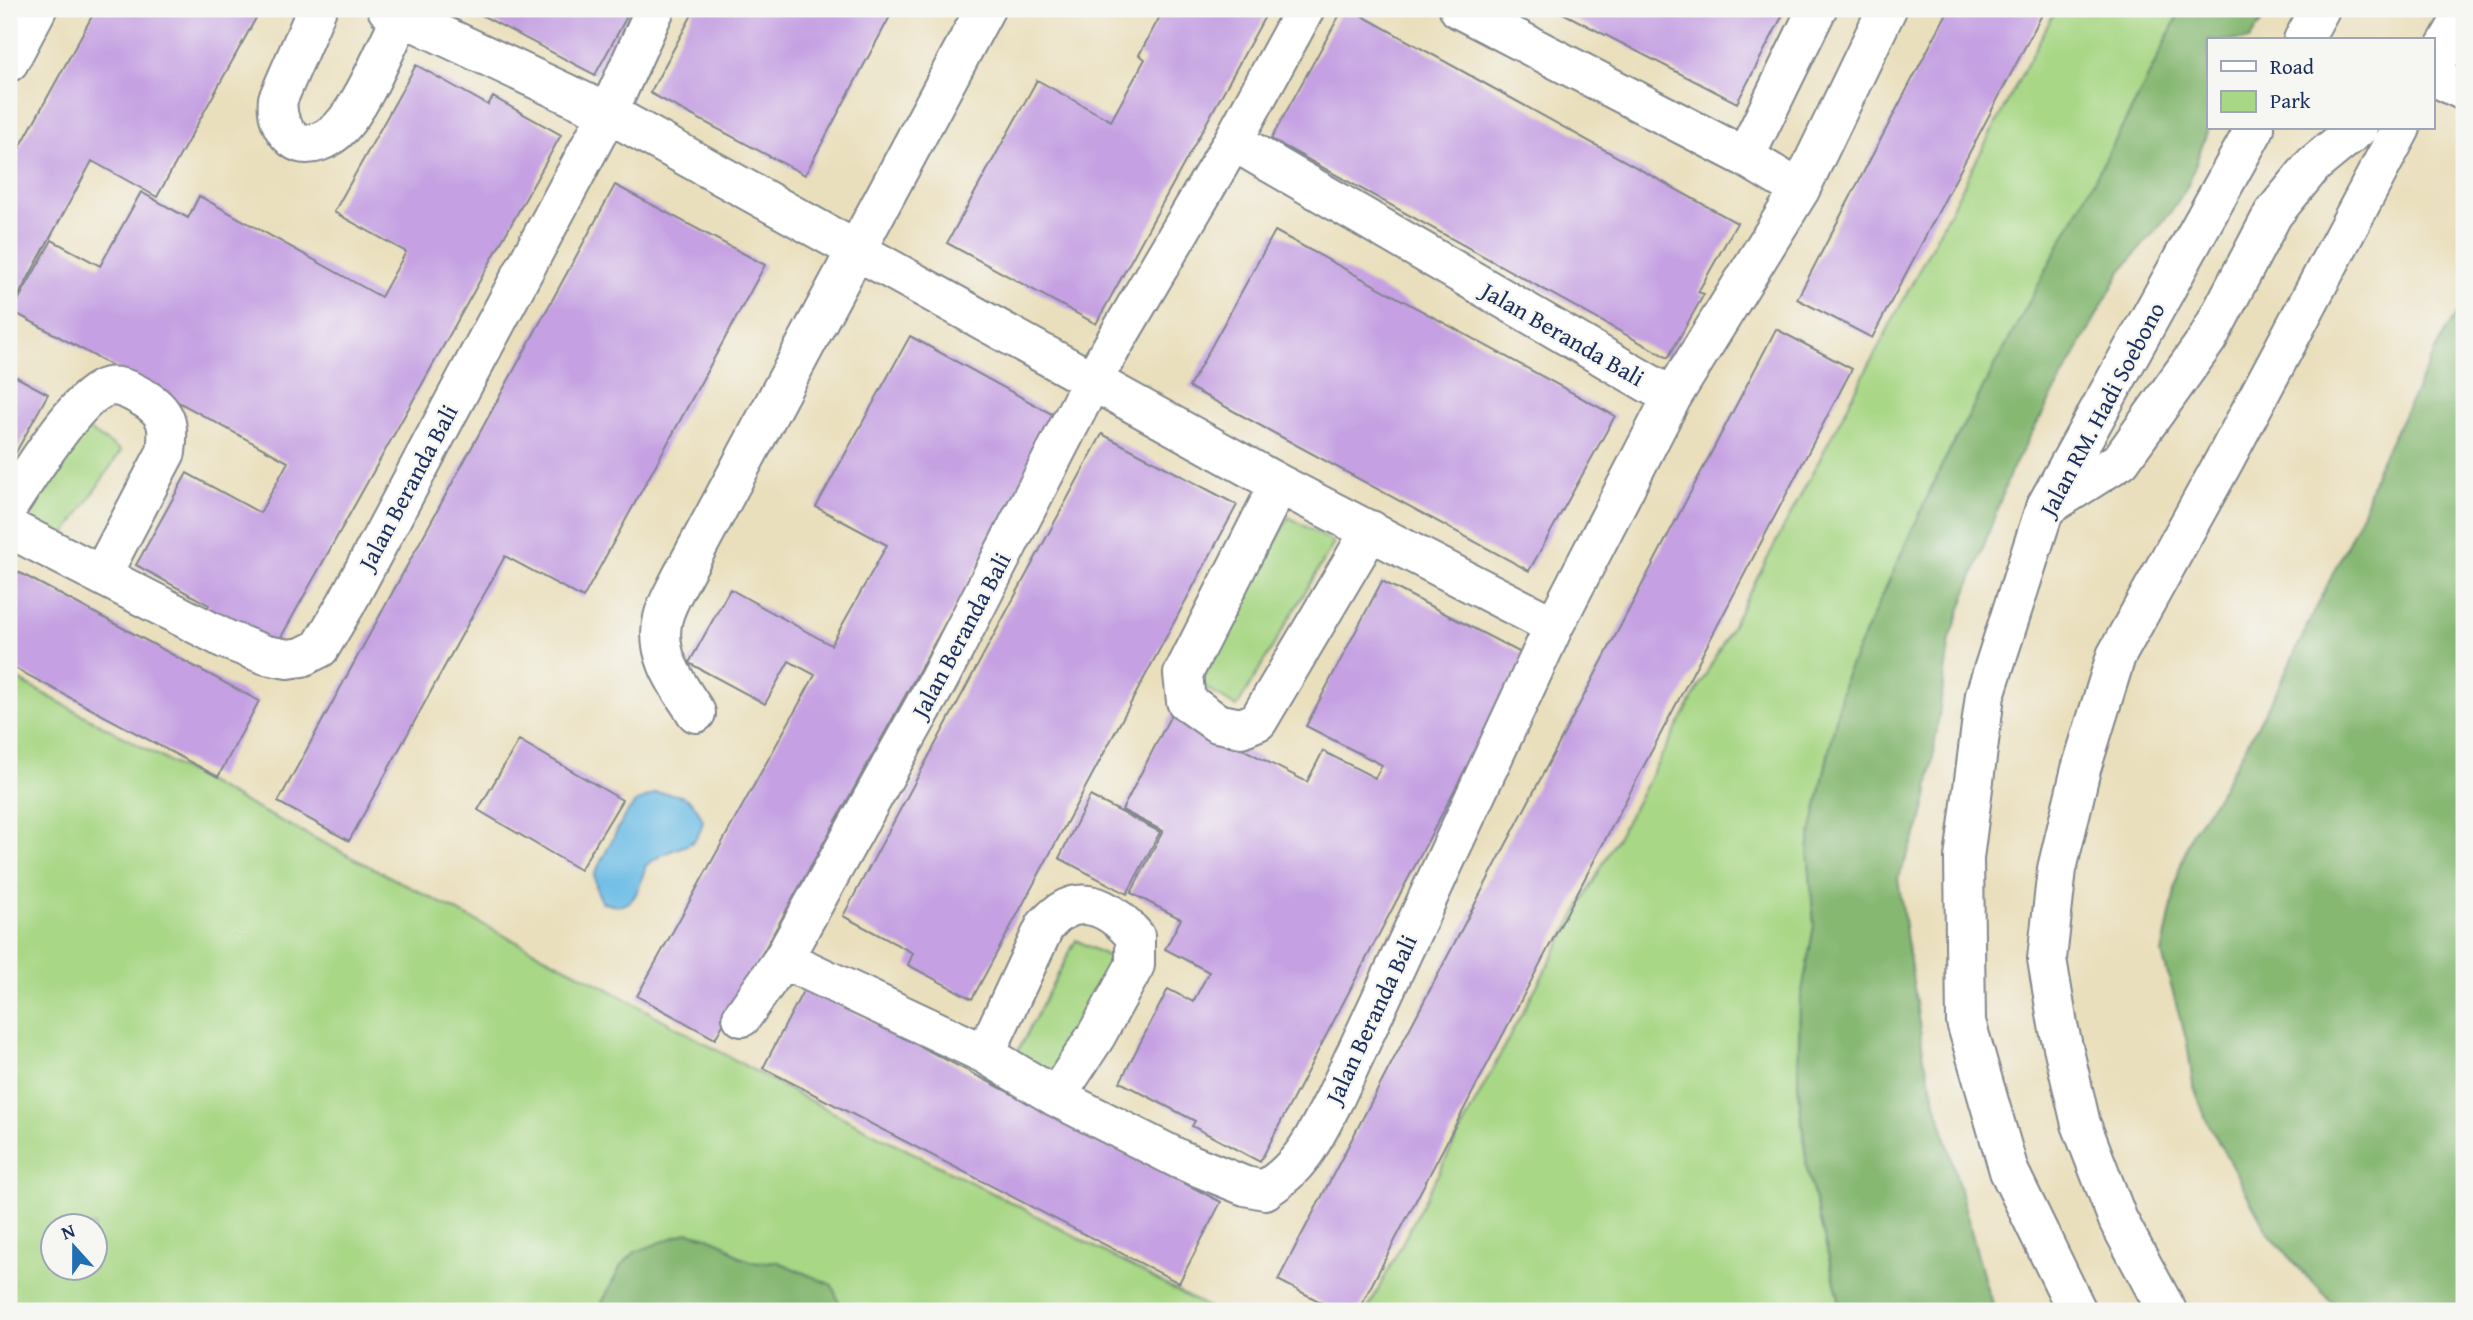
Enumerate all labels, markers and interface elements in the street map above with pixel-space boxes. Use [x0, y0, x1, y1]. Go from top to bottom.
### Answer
legend [2207, 38, 2434, 130]
text: Road [2270, 51, 2315, 82]
text: Park [2270, 85, 2311, 116]
street label: Jalan Beranda Bali [1472, 272, 1651, 395]
street label: Jalan RM. Hadi Soebono [2029, 296, 2173, 525]
street label: Jalan Beranda Bali [348, 398, 467, 579]
street label: Jalan Beranda Bali [901, 546, 1020, 727]
street label: Jalan Beranda Bali [1315, 928, 1426, 1112]
north arrow [38, 1212, 108, 1282]
text: N [57, 1216, 79, 1246]

